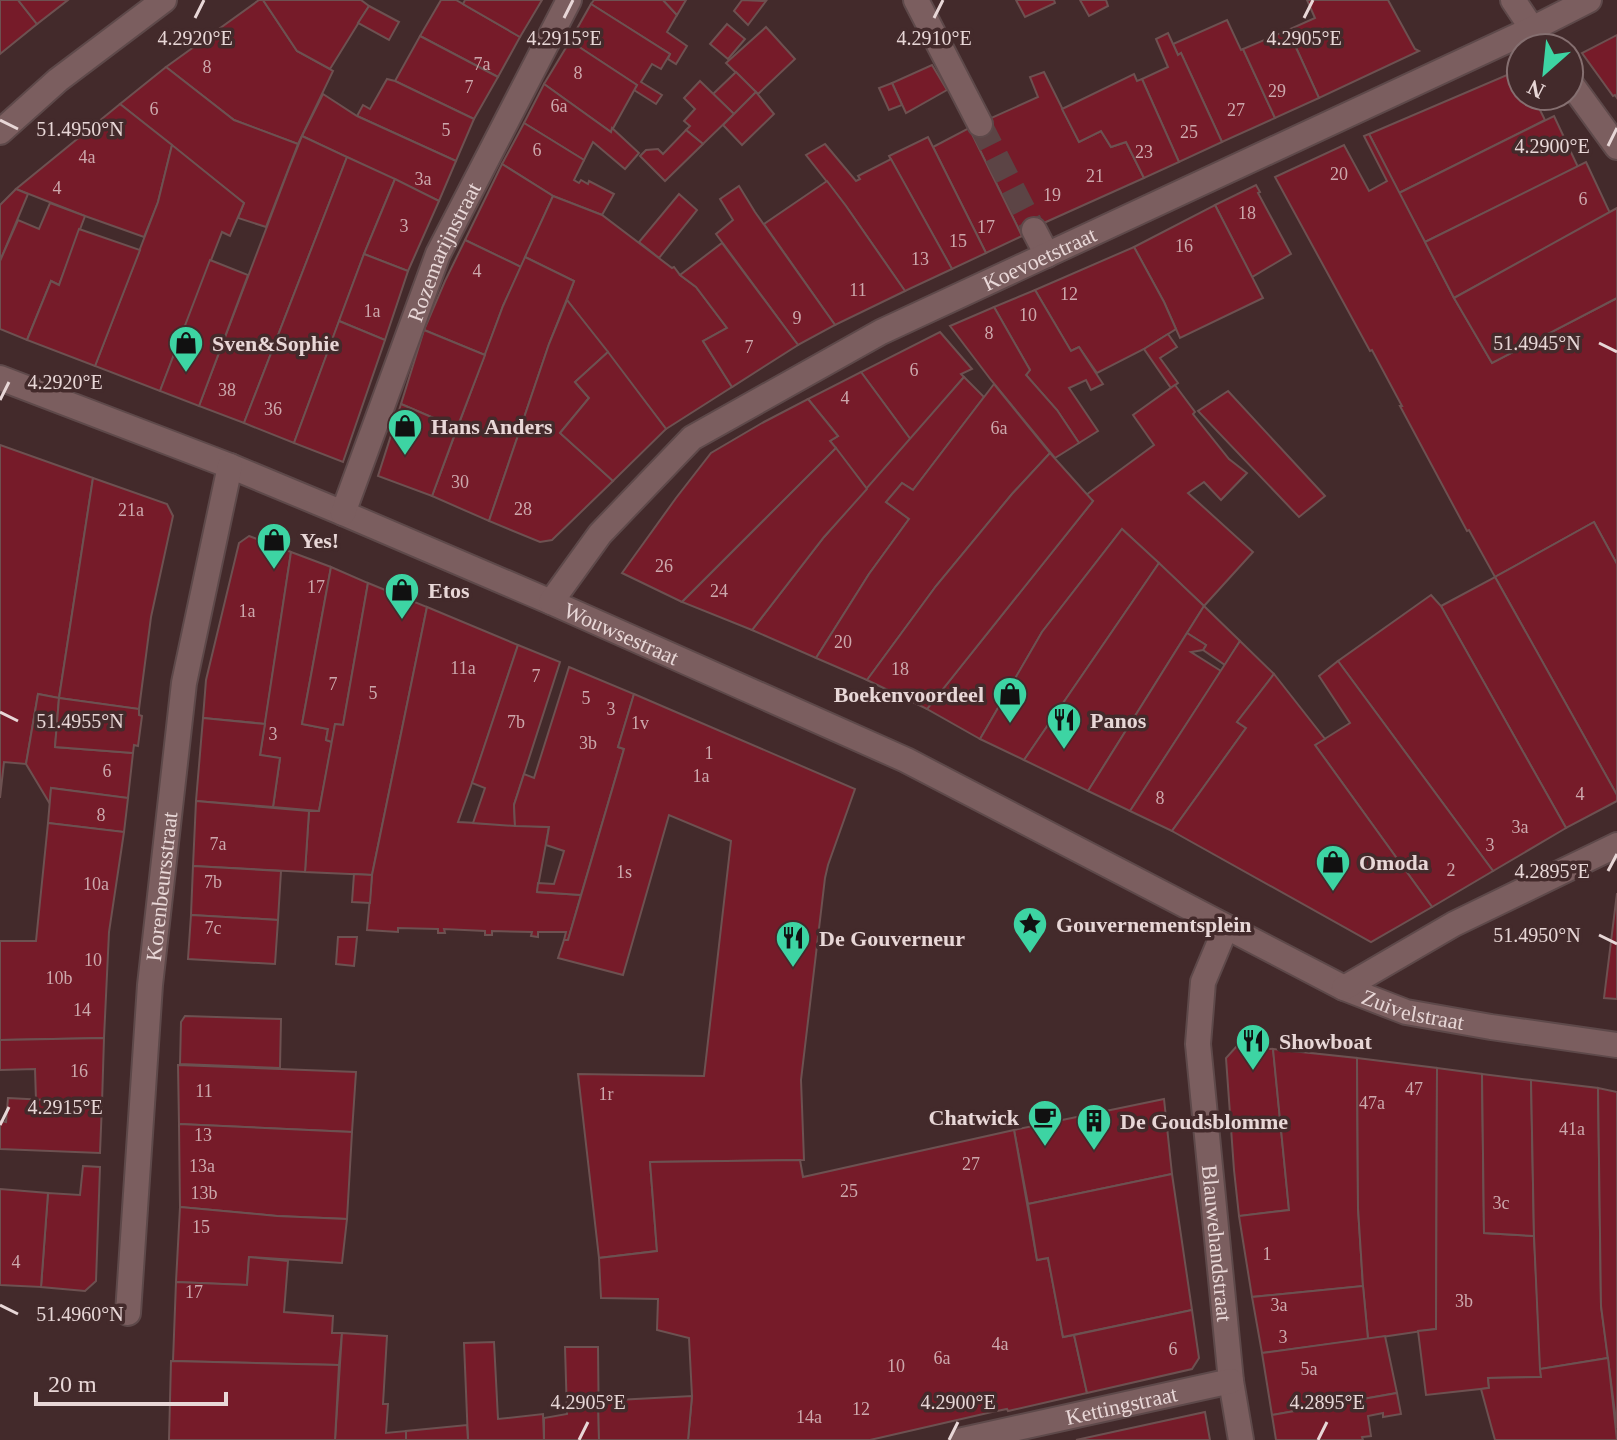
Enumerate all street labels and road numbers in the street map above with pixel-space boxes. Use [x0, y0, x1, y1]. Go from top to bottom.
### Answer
street label: Rozemarijnstraat [402, 178, 486, 325]
street label: Koevoetstraat [979, 222, 1100, 296]
street label: Wouwsestraat [560, 597, 682, 670]
street label: Korenbeursstraat [141, 810, 182, 962]
street label: Zuivelstraat [1358, 984, 1466, 1035]
street label: Blauwehandstraat [1197, 1164, 1237, 1323]
street label: Kettingstraat [1063, 1381, 1180, 1430]

